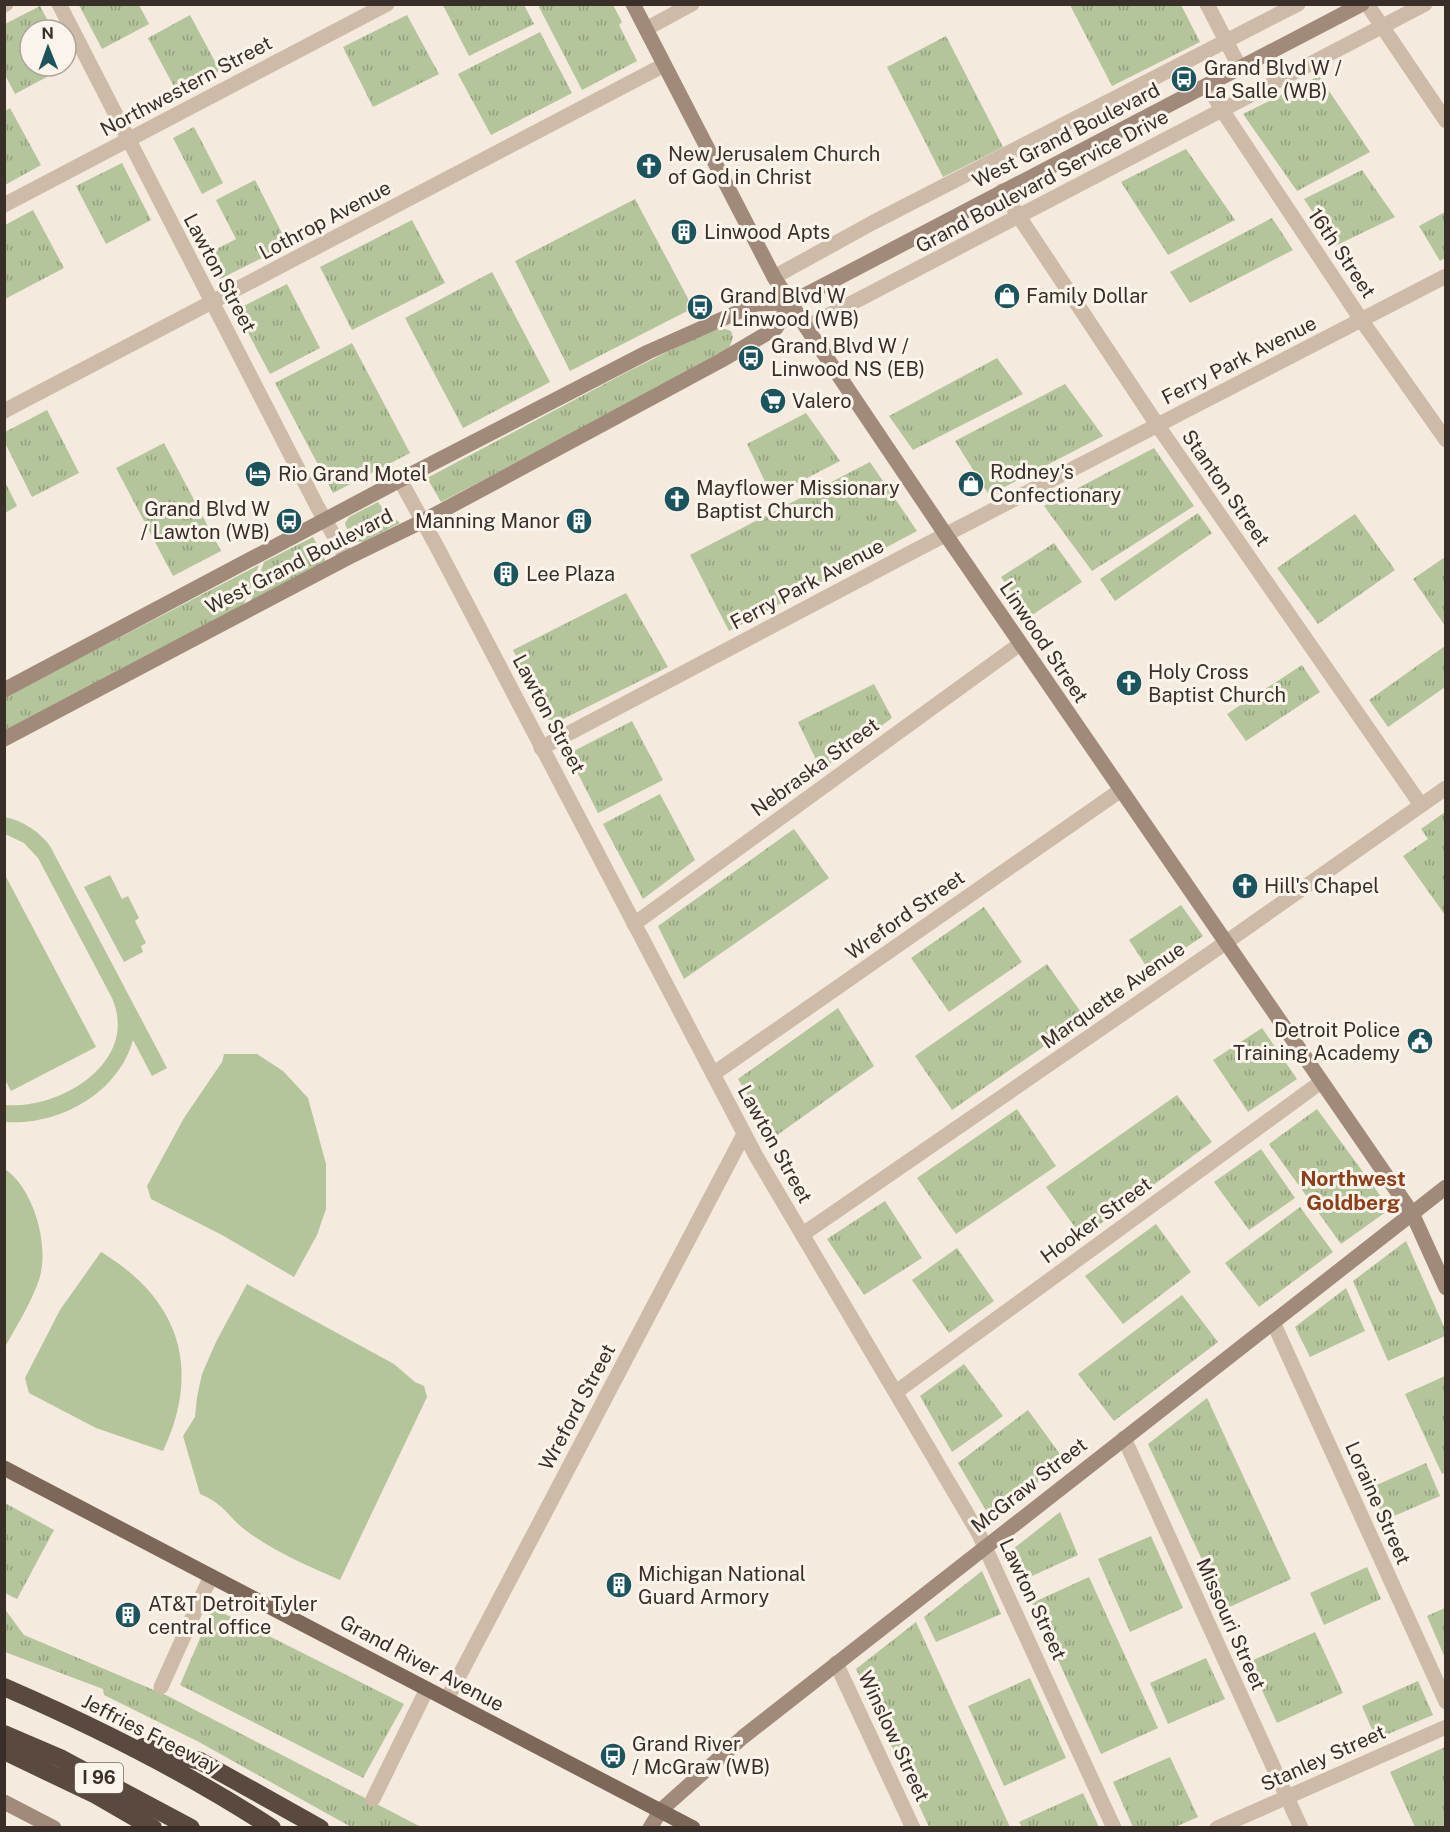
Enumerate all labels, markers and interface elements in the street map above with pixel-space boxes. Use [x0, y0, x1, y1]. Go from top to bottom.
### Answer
north arrow [18, 18, 78, 78]
text: N [41, 24, 54, 43]
street label: Northwestern Street [96, 31, 276, 141]
place label: Grand Blvd W / La Salle (WB) [1204, 56, 1342, 103]
bus stop icon: Grand Blvd W / La Salle (WB) [1169, 64, 1199, 94]
street label: West Grand Boulevard [968, 77, 1164, 193]
street label: Grand Boulevard Service Drive [912, 104, 1172, 258]
place label: New Jerusalem Church of God in Christ [668, 142, 880, 189]
church icon: New Jerusalem Church of God in Christ [634, 151, 664, 181]
street label: Lothrop Avenue [255, 175, 395, 265]
street label: 16th Street [1303, 204, 1381, 302]
street label: Lawton Street [179, 209, 261, 337]
building icon: Linwood Apts [669, 217, 699, 247]
place label: Linwood Apts [704, 220, 830, 244]
shop icon: Family Dollar [992, 281, 1022, 311]
place label: Grand Blvd W / Linwood (WB) [720, 284, 859, 331]
place label: Family Dollar [1026, 284, 1148, 308]
bus stop icon: Grand Blvd W / Linwood (WB) [685, 292, 715, 322]
street label: Ferry Park Avenue [1158, 311, 1320, 409]
place label: Grand Blvd W / Linwood NS (EB) [771, 334, 925, 381]
bus stop icon: Grand Blvd W / Linwood NS (EB) [736, 343, 766, 373]
supermarket icon: Valero [758, 386, 788, 416]
place label: Valero [792, 389, 852, 413]
street label: Stanton Street [1177, 425, 1275, 551]
hotel icon: Rio Grand Motel [243, 459, 273, 489]
place label: Rodney's Confectionary [990, 460, 1121, 507]
place label: Rio Grand Motel [278, 462, 427, 486]
shop icon: Rodney's Confectionary [956, 469, 986, 499]
place label: Mayflower Missionary Baptist Church [696, 476, 900, 523]
church icon: Mayflower Missionary Baptist Church [662, 484, 692, 514]
place label: Grand Blvd W / Lawton (WB) [141, 497, 270, 544]
street label: West Grand Boulevard [201, 503, 397, 619]
bus stop icon: Grand Blvd W / Lawton (WB) [274, 506, 304, 536]
building icon: Manning Manor [564, 506, 594, 536]
place label: Manning Manor [415, 509, 560, 533]
street label: Ferry Park Avenue [726, 533, 888, 635]
building icon: Lee Plaza [491, 559, 521, 589]
place label: Lee Plaza [526, 562, 615, 586]
street label: Linwood Street [995, 577, 1093, 707]
street label: Lawton Street [508, 650, 590, 778]
place label: Holy Cross Baptist Church [1148, 660, 1286, 707]
church icon: Holy Cross Baptist Church [1114, 668, 1144, 698]
street label: Nebraska Street [746, 713, 884, 821]
street label: Wreford Street [841, 865, 969, 965]
church icon: Hill's Chapel [1230, 871, 1260, 901]
place label: Hill's Chapel [1264, 874, 1379, 898]
street label: Marquette Avenue [1037, 936, 1189, 1054]
place label: Detroit Police Training Academy [1233, 1018, 1400, 1065]
public building icon: Detroit Police Training Academy [1405, 1026, 1435, 1056]
street label: Lawton Street [733, 1081, 817, 1207]
district label: Northwest Goldberg [1300, 1166, 1406, 1215]
street label: Hooker Street [1036, 1172, 1156, 1268]
street label: Wreford Street [534, 1340, 620, 1474]
street label: McGraw Street [966, 1432, 1092, 1538]
street label: Loraine Street [1340, 1438, 1416, 1568]
street label: Lawton Street [994, 1534, 1072, 1664]
street label: Missouri Street [1191, 1554, 1271, 1694]
place label: Michigan National Guard Armory [638, 1562, 806, 1609]
building icon: Michigan National Guard Armory [604, 1570, 634, 1600]
place label: AT&T Detroit Tyler central office [148, 1592, 318, 1639]
building icon: AT&T Detroit Tyler central office [113, 1600, 143, 1630]
street label: Grand River Avenue [336, 1610, 508, 1716]
street label: Winslow Street [853, 1667, 935, 1805]
street label: Jeffries Freeway [78, 1689, 224, 1779]
street label: Stanley Street [1257, 1720, 1389, 1796]
place label: Grand River / McGraw (WB) [632, 1732, 770, 1779]
bus stop icon: Grand River / McGraw (WB) [598, 1741, 628, 1771]
road number: I 96 [75, 1763, 123, 1793]

